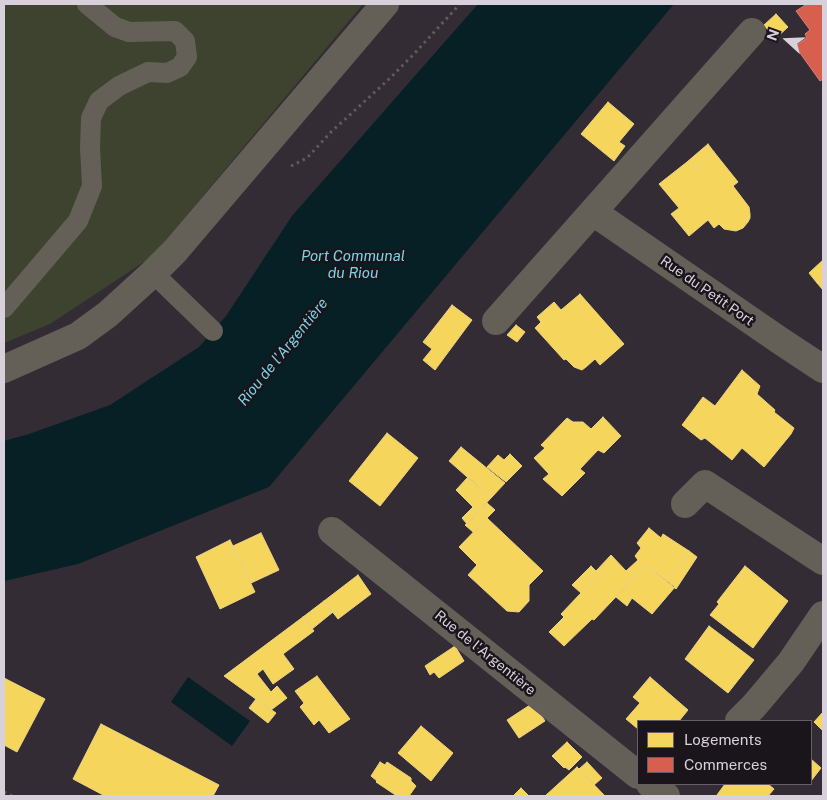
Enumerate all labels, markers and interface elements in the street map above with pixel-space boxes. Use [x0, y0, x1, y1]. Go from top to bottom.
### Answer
north arrow [762, 15, 812, 65]
text: N [764, 27, 782, 43]
water label: Port Communal du Riou [301, 247, 405, 282]
street label: Rue du Petit Port [657, 252, 757, 330]
water label: Riou de l'Argentière [234, 295, 332, 409]
street label: Rue de l'Argentière [431, 607, 539, 699]
legend [637, 720, 812, 785]
text: Logements [684, 731, 762, 748]
text: Commerces [684, 756, 767, 773]

